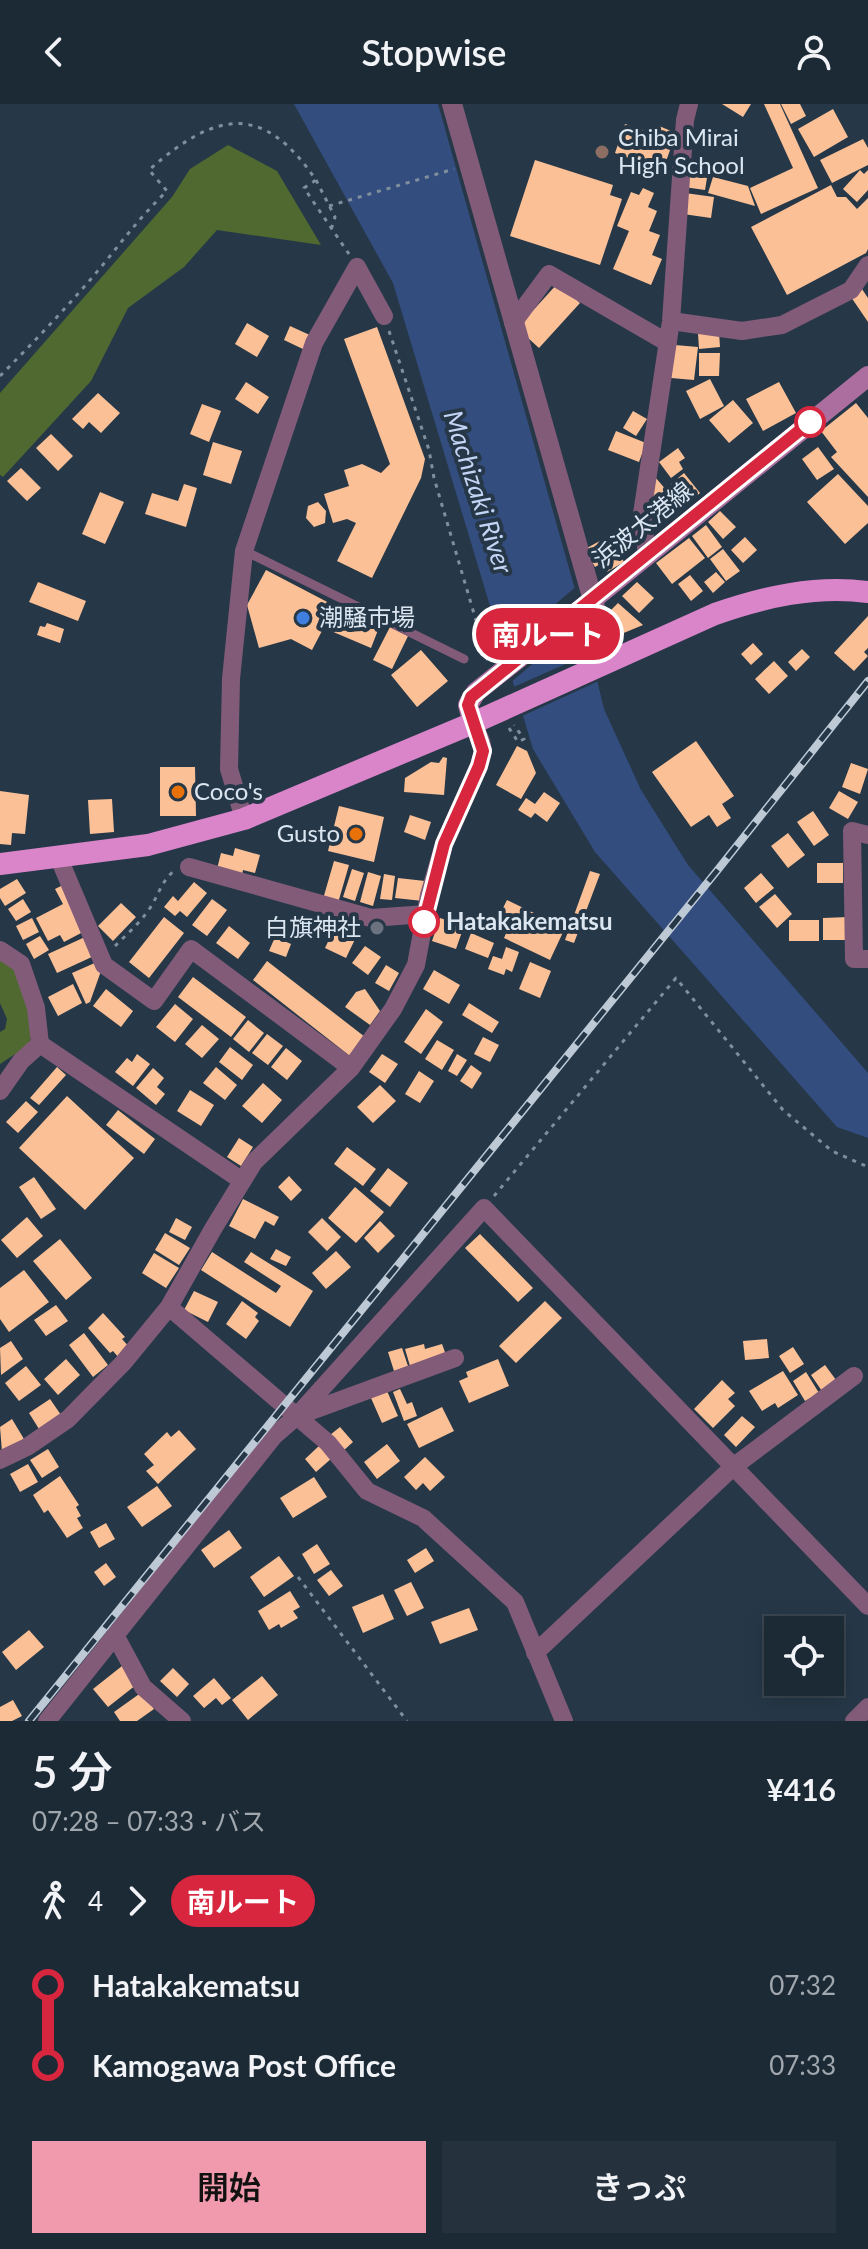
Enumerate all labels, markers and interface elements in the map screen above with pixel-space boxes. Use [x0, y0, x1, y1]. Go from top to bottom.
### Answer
icon: back [32, 30, 76, 74]
text: Stopwise [362, 30, 506, 74]
icon: person [792, 30, 836, 74]
place label: Chiba Mirai High School [618, 122, 745, 179]
marker: Chiba Mirai High School [593, 143, 611, 161]
water label: Machizaki River [438, 406, 521, 578]
unlabelled marker [795, 407, 825, 437]
street label: 浜波太港線 [586, 475, 698, 573]
place label: 潮騒市場 [319, 602, 415, 631]
line badge: 南ルート [492, 608, 604, 660]
marker: 潮騒市場 [294, 609, 312, 627]
text: 南ルート [492, 617, 604, 651]
place label: Coco's [194, 776, 263, 805]
marker: Coco's [169, 783, 187, 801]
place label: Gusto [277, 818, 340, 847]
marker: Gusto [347, 825, 365, 843]
place label: Hatakakematsu [446, 906, 612, 935]
marker: Hatakakematsu [409, 907, 439, 937]
place label: 白旗神社 [265, 912, 361, 941]
marker: 白旗神社 [368, 919, 386, 937]
map controls [764, 1616, 844, 1696]
button: locate [764, 1616, 844, 1696]
text: 5 分 [32, 1745, 112, 1797]
text: ¥416 [766, 1771, 836, 1807]
text: 07:28 – 07:33 · バス [32, 1805, 266, 1837]
icon: walk [32, 1879, 76, 1923]
icon: forward [115, 1879, 159, 1923]
text: 南ルート [187, 1884, 299, 1918]
text: 4 [88, 1885, 103, 1917]
text: Hatakakematsu [92, 1967, 300, 2003]
text: 07:32 [769, 1969, 836, 2001]
text: Kamogawa Post Office [92, 2047, 396, 2083]
text: 07:33 [769, 2049, 836, 2081]
button: 開始 [32, 2141, 426, 2233]
button: きっぷ [442, 2141, 836, 2233]

